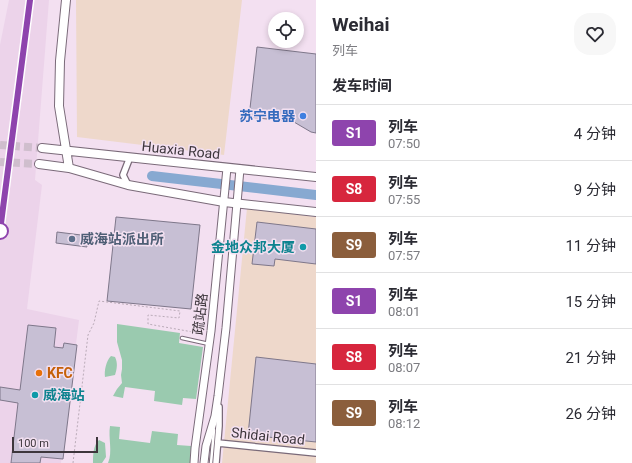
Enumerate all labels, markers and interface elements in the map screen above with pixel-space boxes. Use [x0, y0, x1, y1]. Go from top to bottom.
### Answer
map controls [268, 12, 304, 48]
button: locate [268, 12, 304, 48]
text: Weihai [332, 13, 389, 36]
button: heart [574, 13, 616, 55]
text: 列车 [332, 43, 358, 58]
text: 发车时间 [332, 77, 392, 95]
place label: 苏宁电器 [239, 108, 296, 124]
marker: 苏宁电器 [298, 111, 308, 121]
text: 列车 [388, 118, 418, 136]
text: S1 [346, 125, 362, 141]
text: 4 分钟 [574, 125, 616, 143]
text: 07:50 [388, 136, 420, 151]
street label: Huaxia Road [141, 138, 221, 162]
text: 列车 [388, 174, 418, 192]
text: S8 [346, 181, 362, 197]
text: 9 分钟 [574, 181, 616, 199]
text: 07:55 [388, 192, 420, 207]
unlabelled marker [0, 222, 9, 240]
text: 列车 [388, 230, 418, 248]
place label: 威海站派出所 [80, 231, 164, 247]
marker: 威海站派出所 [67, 234, 77, 244]
text: S9 [346, 237, 362, 253]
text: 11 分钟 [565, 237, 616, 255]
place label: 金地众邦大厦 [211, 239, 295, 255]
marker: 金地众邦大厦 [298, 242, 308, 252]
text: 07:57 [388, 248, 420, 263]
text: 列车 [388, 286, 418, 304]
street label: 疏站路 [190, 292, 210, 336]
text: S1 [346, 293, 362, 309]
text: 15 分钟 [565, 293, 616, 311]
text: 08:01 [388, 304, 420, 319]
text: 列车 [388, 342, 418, 360]
text: S8 [346, 349, 362, 365]
text: 21 分钟 [565, 349, 616, 367]
text: 08:07 [388, 360, 420, 375]
place label: KFC [47, 365, 73, 381]
marker: KFC [34, 368, 44, 378]
place label: 威海站 [43, 387, 85, 403]
marker: 威海站 [30, 390, 40, 400]
text: 列车 [388, 398, 418, 416]
text: S9 [346, 405, 362, 421]
text: 26 分钟 [565, 405, 616, 423]
text: 08:12 [388, 416, 420, 431]
street label: Shidai Road [230, 424, 306, 448]
scale bar [12, 435, 98, 454]
text: 100 m [18, 437, 49, 450]

